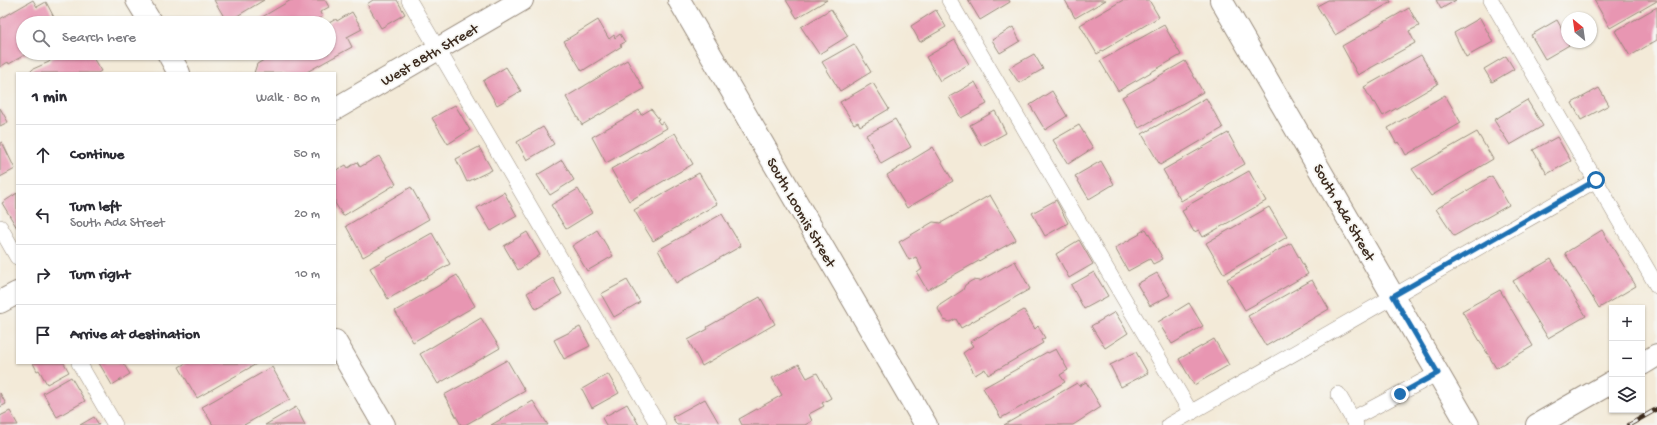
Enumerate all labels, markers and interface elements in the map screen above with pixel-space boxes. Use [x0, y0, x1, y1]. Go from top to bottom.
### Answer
north arrow [1561, 12, 1597, 48]
search box [16, 16, 336, 60]
street label: West 88th Street [378, 20, 484, 91]
icon: search [30, 27, 52, 49]
text: Search here [62, 29, 136, 47]
text: 1 min [32, 88, 67, 108]
text: Walk · 80 m [256, 91, 320, 106]
icon: ahead [32, 144, 54, 166]
text: Continue [70, 146, 124, 164]
text: 50 m [293, 147, 320, 162]
street label: South Loomis Street [762, 155, 840, 273]
street label: South Ada Street [1308, 161, 1379, 266]
route start [1587, 171, 1605, 189]
text: Turn left [70, 198, 121, 216]
icon: left [32, 204, 54, 226]
text: 20 m [294, 207, 320, 222]
text: South Ada Street [70, 216, 165, 231]
icon: right [32, 264, 54, 286]
text: Turn right [70, 266, 130, 284]
text: 10 m [295, 267, 320, 282]
map controls [1609, 305, 1645, 413]
button: + [1609, 305, 1645, 341]
icon: arrive [32, 324, 54, 346]
text: Arrive at destination [70, 326, 200, 344]
button: − [1609, 341, 1645, 377]
button: layers [1609, 377, 1645, 413]
route end [1391, 385, 1409, 403]

